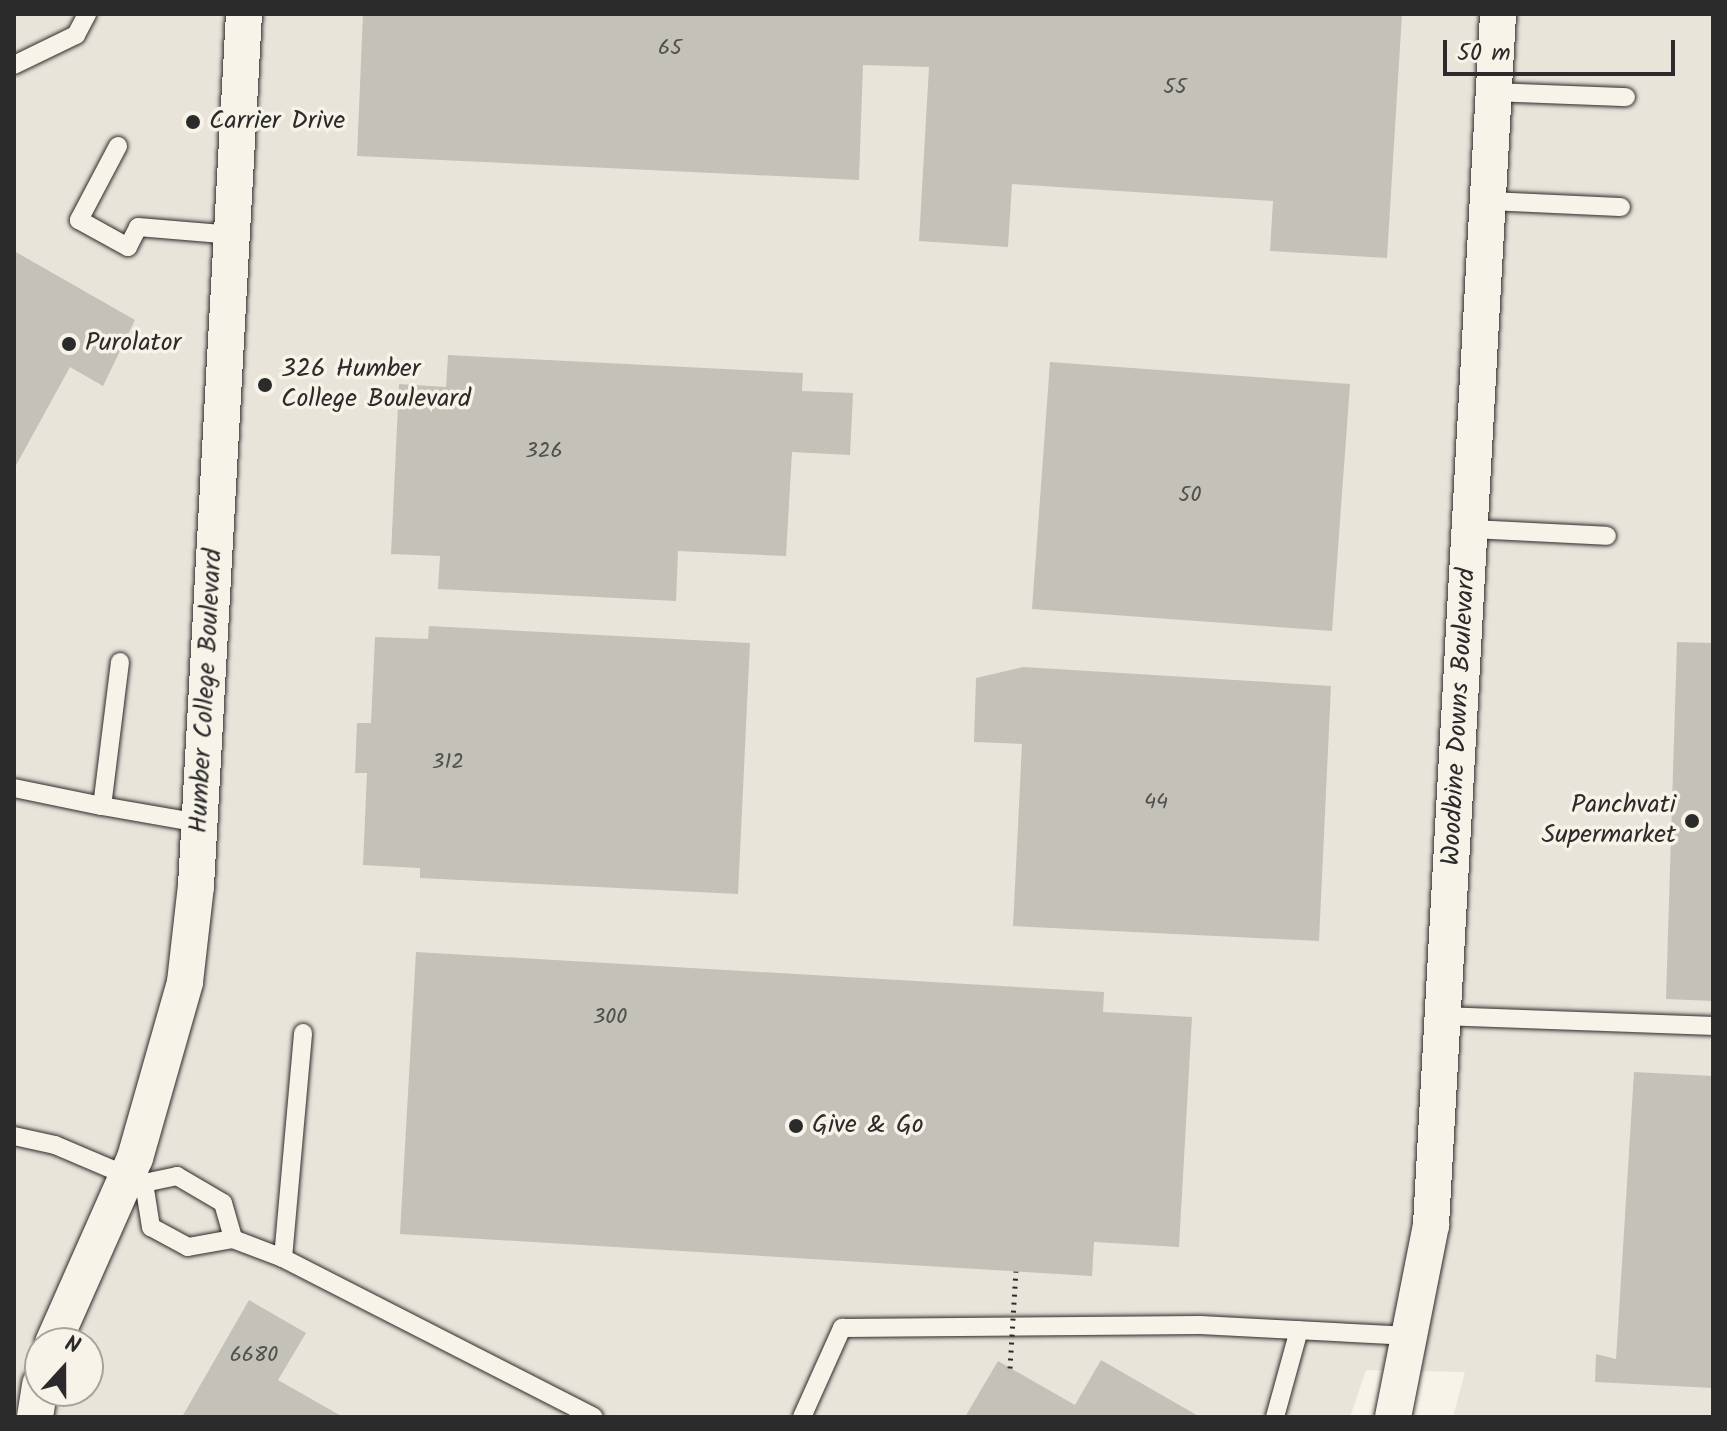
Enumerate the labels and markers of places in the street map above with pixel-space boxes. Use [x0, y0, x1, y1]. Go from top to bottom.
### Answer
place label: Carrier Drive [209, 106, 345, 138]
marker: Carrier Drive [184, 113, 202, 131]
place label: Purolator [85, 328, 181, 360]
marker: Purolator [60, 335, 78, 353]
place label: 326 Humber College Boulevard [281, 354, 471, 416]
marker: 326 Humber College Boulevard [256, 376, 274, 394]
place label: Panchvati Supermarket [1542, 790, 1676, 852]
marker: Panchvati Supermarket [1683, 812, 1701, 830]
place label: Give & Go [812, 1110, 924, 1142]
marker: Give & Go [787, 1117, 805, 1135]

